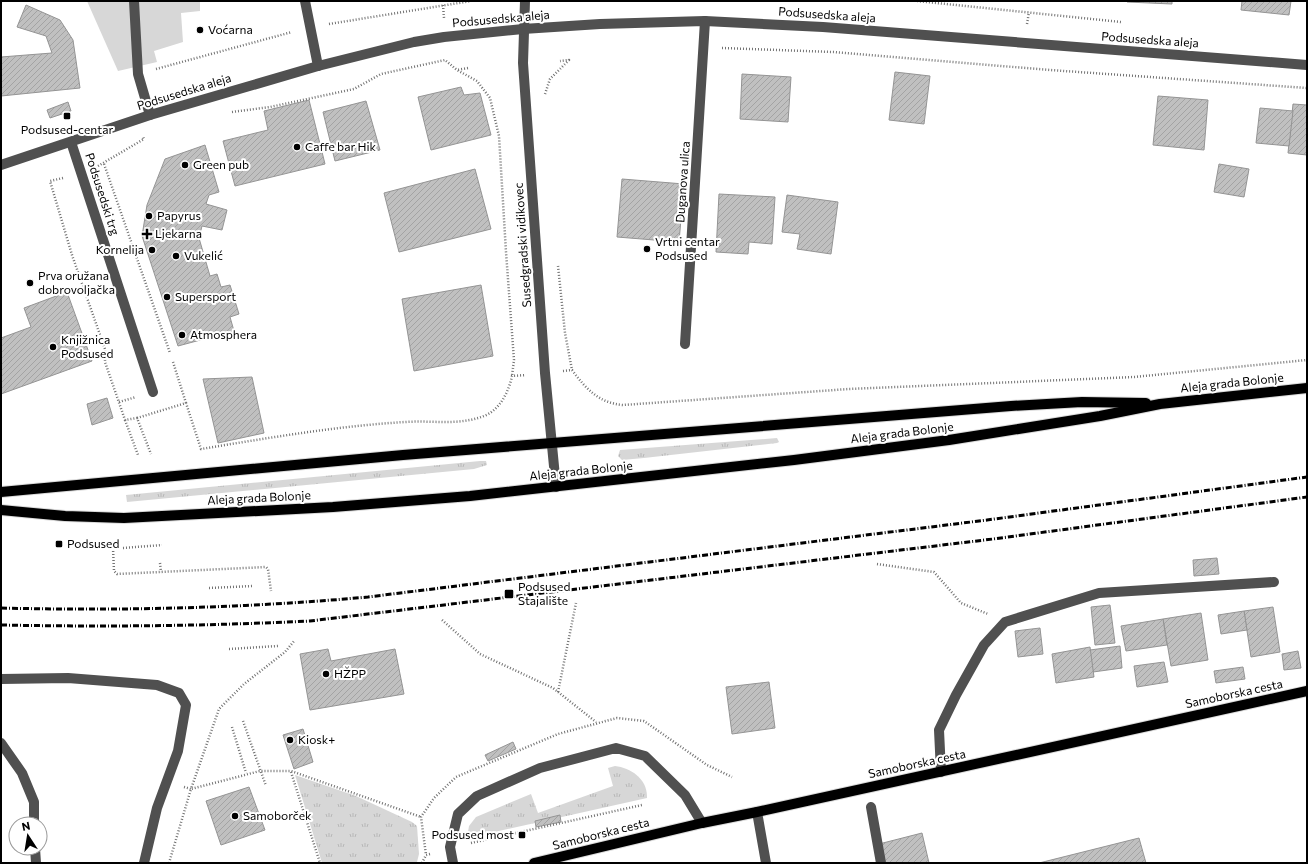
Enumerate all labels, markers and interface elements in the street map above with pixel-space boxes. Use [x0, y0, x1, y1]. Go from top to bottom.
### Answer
street label: Podsusedska aleja [778, 4, 876, 24]
street label: Podsusedska aleja [452, 7, 550, 29]
place label: Voćarna [208, 22, 253, 36]
marker: Voćarna [195, 25, 205, 35]
street label: Podsusedska aleja [1101, 29, 1199, 49]
street label: Podsusedska aleja [135, 70, 233, 112]
marker: Podsused-centar [62, 111, 72, 121]
place label: Podsused-centar [21, 122, 113, 136]
place label: Caffe bar Hik [305, 139, 377, 153]
street label: Duganova ulica [672, 141, 692, 223]
marker: Caffe bar Hik [292, 142, 302, 152]
street label: Podsusedski trg [83, 151, 123, 237]
place label: Green pub [193, 157, 249, 171]
marker: Green pub [180, 160, 190, 170]
street label: Susedgradski vidikovec [511, 182, 533, 308]
place label: Papyrus [157, 208, 201, 222]
marker: Papyrus [144, 211, 154, 221]
place label: Ljekarna [155, 226, 202, 240]
marker: Ljekarna [142, 229, 152, 239]
place label: Vrtni centar Podsused [655, 234, 720, 262]
place label: Kornelija [96, 242, 144, 256]
marker: Vrtni centar Podsused [642, 244, 652, 254]
marker: Kornelija [147, 245, 157, 255]
place label: Vukelić [184, 248, 223, 262]
marker: Vukelić [171, 251, 181, 261]
place label: Prva oružana dobrovoljačka [38, 268, 115, 296]
marker: Prva oružana dobrovoljačka [25, 278, 35, 288]
place label: Supersport [175, 289, 236, 303]
marker: Supersport [162, 292, 172, 302]
place label: Atmosphera [190, 327, 257, 341]
marker: Atmosphera [177, 330, 187, 340]
place label: Knjižnica Podsused [61, 332, 113, 360]
marker: Knjižnica Podsused [48, 342, 58, 352]
street label: Aleja grada Bolonje [1180, 370, 1284, 394]
street label: Aleja grada Bolonje [850, 419, 954, 445]
street label: Aleja grada Bolonje [529, 458, 633, 482]
street label: Aleja grada Bolonje [207, 487, 311, 507]
place label: Podsused [67, 536, 119, 550]
marker: Podsused [54, 539, 64, 549]
place label: Podsused Stajalište [518, 579, 570, 607]
marker: Podsused Stajalište [503, 588, 515, 600]
place label: HŽPP [334, 666, 367, 680]
marker: HŽPP [321, 669, 331, 679]
street label: Samoborska cesta [1184, 676, 1284, 710]
place label: Kiosk+ [298, 732, 335, 746]
marker: Kiosk+ [285, 735, 295, 745]
street label: Samoborska cesta [867, 746, 967, 780]
place label: Samoborček [243, 808, 312, 822]
marker: Samoborček [230, 811, 240, 821]
street label: Samoborska cesta [551, 814, 651, 852]
north arrow [8, 816, 48, 856]
text: N [20, 819, 31, 833]
place label: Podsused most [432, 827, 514, 841]
marker: Podsused most [517, 830, 527, 840]

